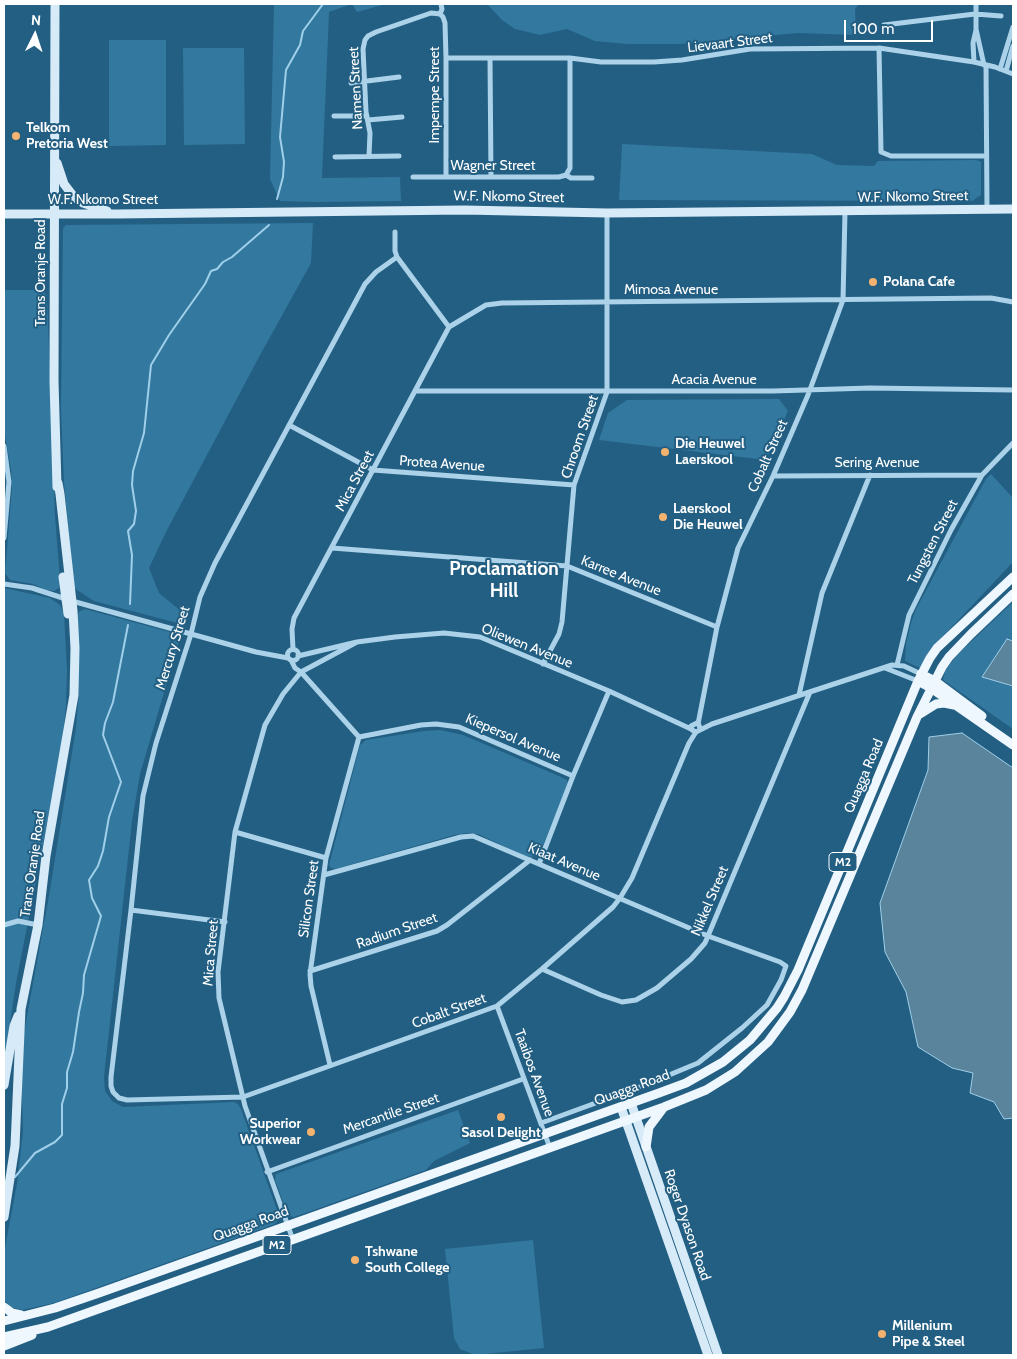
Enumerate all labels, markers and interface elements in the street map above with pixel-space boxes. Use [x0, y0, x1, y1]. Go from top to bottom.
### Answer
north arrow [10, 10, 60, 60]
scale bar [847, 10, 936, 42]
text: N [30, 11, 42, 29]
text: 100 m [852, 20, 894, 38]
street label: Lievaart Street [686, 29, 774, 57]
street label: Namen Street [345, 46, 367, 130]
street label: Impempe Street [427, 46, 443, 144]
place label: Telkom Pretoria West [26, 120, 108, 152]
marker: Telkom Pretoria West [10, 130, 22, 142]
street label: Wagner Street [451, 158, 535, 174]
street label: W.F. Nkomo Street [454, 188, 564, 206]
street label: W.F. Nkomo Street [858, 188, 968, 206]
street label: W.F. Nkomo Street [48, 192, 158, 208]
street label: Trans Oranje Road [33, 219, 49, 327]
place label: Polana Cafe [883, 274, 955, 290]
marker: Polana Cafe [867, 276, 879, 288]
street label: Mimosa Avenue [624, 282, 718, 298]
street label: Acacia Avenue [671, 372, 757, 388]
street label: Chroom Street [558, 393, 602, 481]
street label: Cobalt Street [745, 417, 791, 495]
place label: Die Heuwel Laerskool [675, 436, 745, 468]
marker: Die Heuwel Laerskool [659, 446, 671, 458]
street label: Mica Street [332, 448, 378, 514]
street label: Protea Avenue [399, 453, 485, 475]
street label: Sering Avenue [834, 455, 920, 471]
street label: Tungsten Street [904, 497, 962, 587]
place label: Laerskool Die Heuwel [673, 501, 743, 534]
marker: Laerskool Die Heuwel [657, 511, 669, 523]
street label: Karree Avenue [578, 552, 664, 600]
district label: Proclamation Hill [449, 558, 559, 602]
street label: Mercury Street [152, 604, 194, 692]
street label: Oliewen Avenue [479, 620, 575, 672]
street label: Kiepersol Avenue [463, 710, 563, 766]
street label: Quagga Road [841, 736, 887, 816]
street label: Trans Oranje Road [17, 810, 49, 918]
street label: Kiaat Avenue [525, 839, 603, 885]
road number: M2 [829, 852, 857, 872]
street label: Silicon Street [295, 859, 323, 939]
street label: Nikkel Street [688, 863, 732, 939]
street label: Radium Street [354, 909, 440, 953]
street label: Mica Street [200, 919, 222, 987]
street label: Cobalt Street [410, 990, 488, 1032]
street label: Taaibos Avenue [510, 1027, 558, 1119]
street label: Quagga Road [592, 1067, 672, 1109]
street label: Mercantile Street [341, 1090, 441, 1138]
marker: Sasol Delight [495, 1111, 507, 1123]
place label: Superior Workwear [240, 1116, 301, 1148]
place label: Sasol Delight [461, 1125, 541, 1141]
marker: Superior Workwear [305, 1126, 317, 1138]
street label: Roger Dyason Road [660, 1167, 714, 1283]
street label: Quagga Road [211, 1203, 291, 1245]
road number: M2 [263, 1236, 291, 1254]
place label: Tshwane South College [365, 1244, 450, 1276]
marker: Tshwane South College [349, 1254, 361, 1266]
place label: Millenium Pipe & Steel [892, 1318, 965, 1350]
marker: Millenium Pipe & Steel [876, 1328, 888, 1340]

